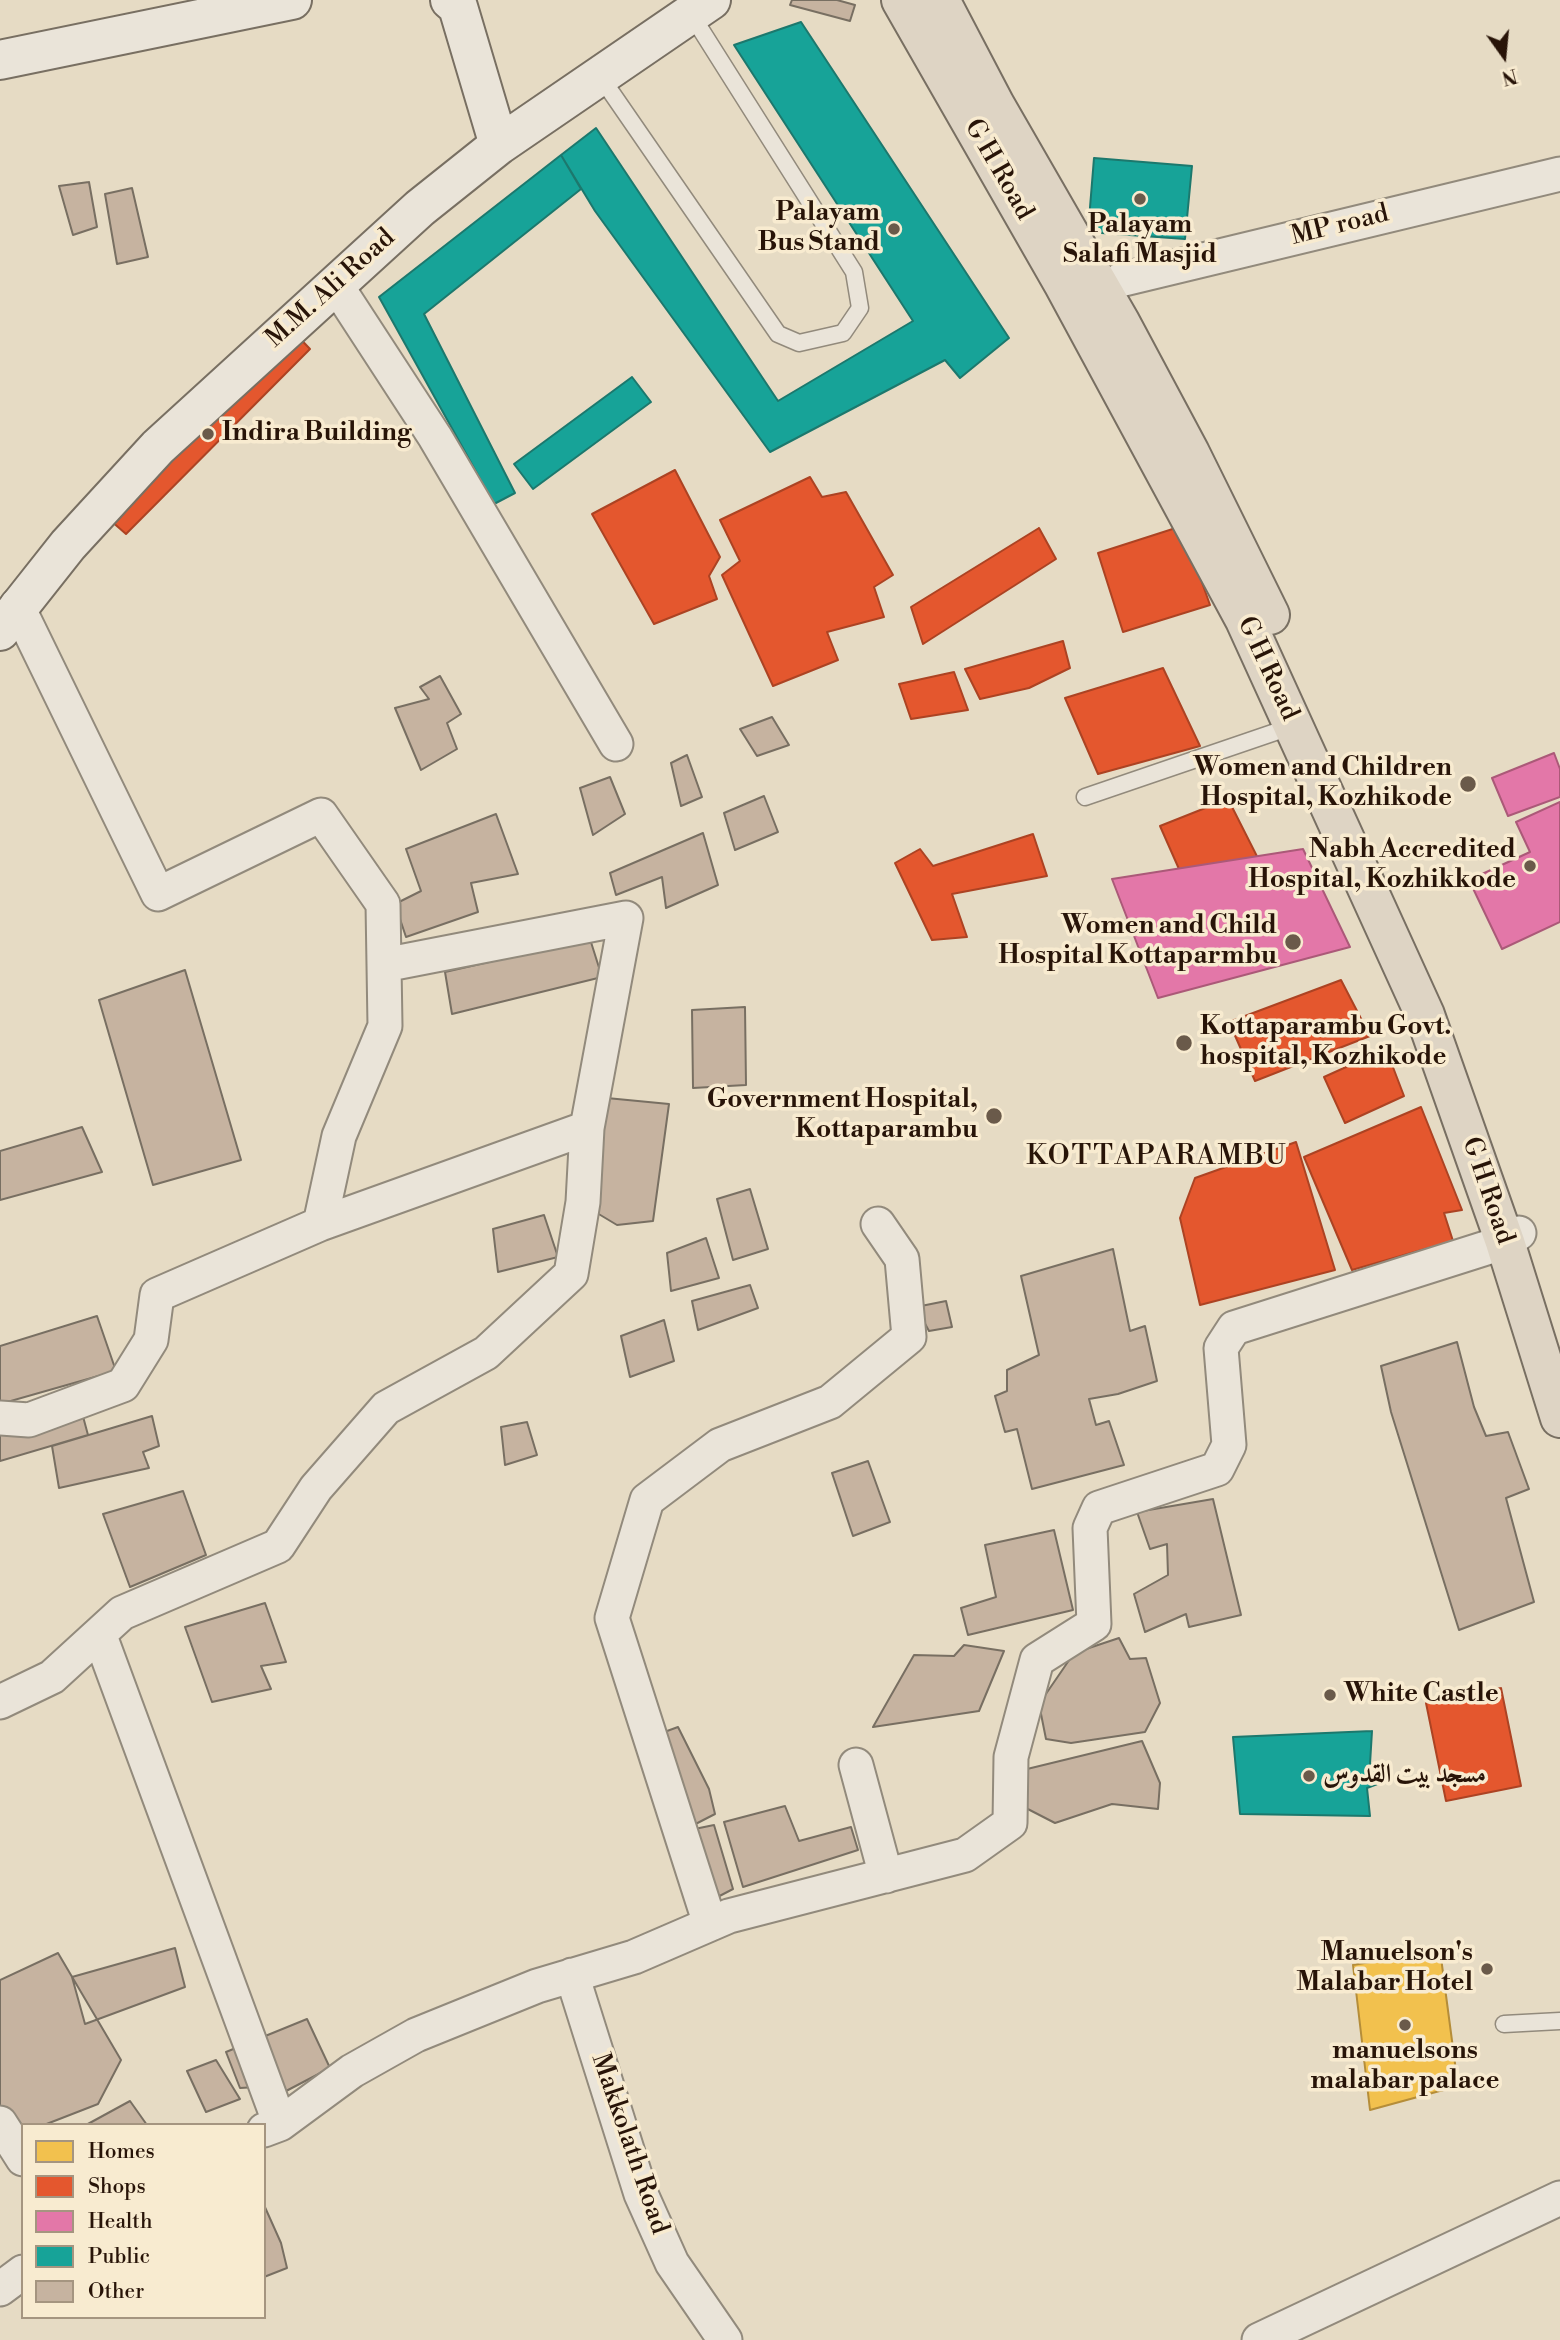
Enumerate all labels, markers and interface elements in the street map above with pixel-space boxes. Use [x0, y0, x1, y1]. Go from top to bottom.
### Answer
north arrow [1469, 21, 1539, 91]
text: N [1499, 63, 1520, 90]
street label: G H Road [957, 114, 1039, 226]
marker: Palayam Salafi Masjid [1132, 191, 1148, 207]
place label: Palayam Bus Stand [758, 198, 880, 260]
street label: MP road [1288, 199, 1392, 253]
place label: Palayam Salafi Masjid [1063, 210, 1217, 272]
marker: Palayam Bus Stand [886, 221, 902, 237]
street label: M.M. Ali Road [260, 223, 402, 355]
place label: Indira Building [222, 418, 412, 450]
marker: Indira Building [200, 426, 216, 442]
street label: G H Road [1229, 612, 1305, 726]
place label: Women and Children Hospital, Kozhikode [1193, 753, 1452, 814]
marker: Women and Children Hospital, Kozhikode [1458, 774, 1478, 794]
place label: Nabh Accredited Hospital, Kozhikkode [1248, 835, 1516, 896]
marker: Nabh Accredited Hospital, Kozhikkode [1522, 858, 1538, 874]
place label: Women and Child Hospital Kottaparmbu [998, 911, 1277, 972]
marker: Women and Child Hospital Kottaparmbu [1283, 932, 1303, 952]
place label: Kottaparambu Govt. hospital, Kozhikode [1200, 1012, 1451, 1074]
marker: Kottaparambu Govt. hospital, Kozhikode [1174, 1033, 1194, 1053]
place label: Government Hospital, Kottaparambu [707, 1085, 978, 1146]
marker: Government Hospital, Kottaparambu [984, 1106, 1004, 1126]
street label: G H Road [1454, 1133, 1520, 1249]
district label: KOTTAPARAMBU [1028, 1140, 1286, 1174]
place label: White Castle [1344, 1679, 1499, 1711]
marker: White Castle [1322, 1687, 1338, 1703]
place label: مسجد بیت القدوس [1323, 1760, 1486, 1792]
marker: مسجد بیت القدوس [1301, 1768, 1317, 1784]
place label: Manuelson's Malabar Hotel [1296, 1938, 1473, 2000]
marker: Manuelson's Malabar Hotel [1479, 1961, 1495, 1977]
marker: manuelsons malabar palace [1397, 2017, 1413, 2033]
place label: manuelsons malabar palace [1311, 2036, 1499, 2098]
street label: Makkolath Road [583, 2050, 675, 2238]
legend [21, 2123, 266, 2319]
text: Homes [88, 2139, 155, 2165]
text: Shops [88, 2174, 146, 2200]
text: Health [88, 2209, 152, 2235]
text: Public [88, 2244, 150, 2270]
text: Other [88, 2279, 144, 2305]

